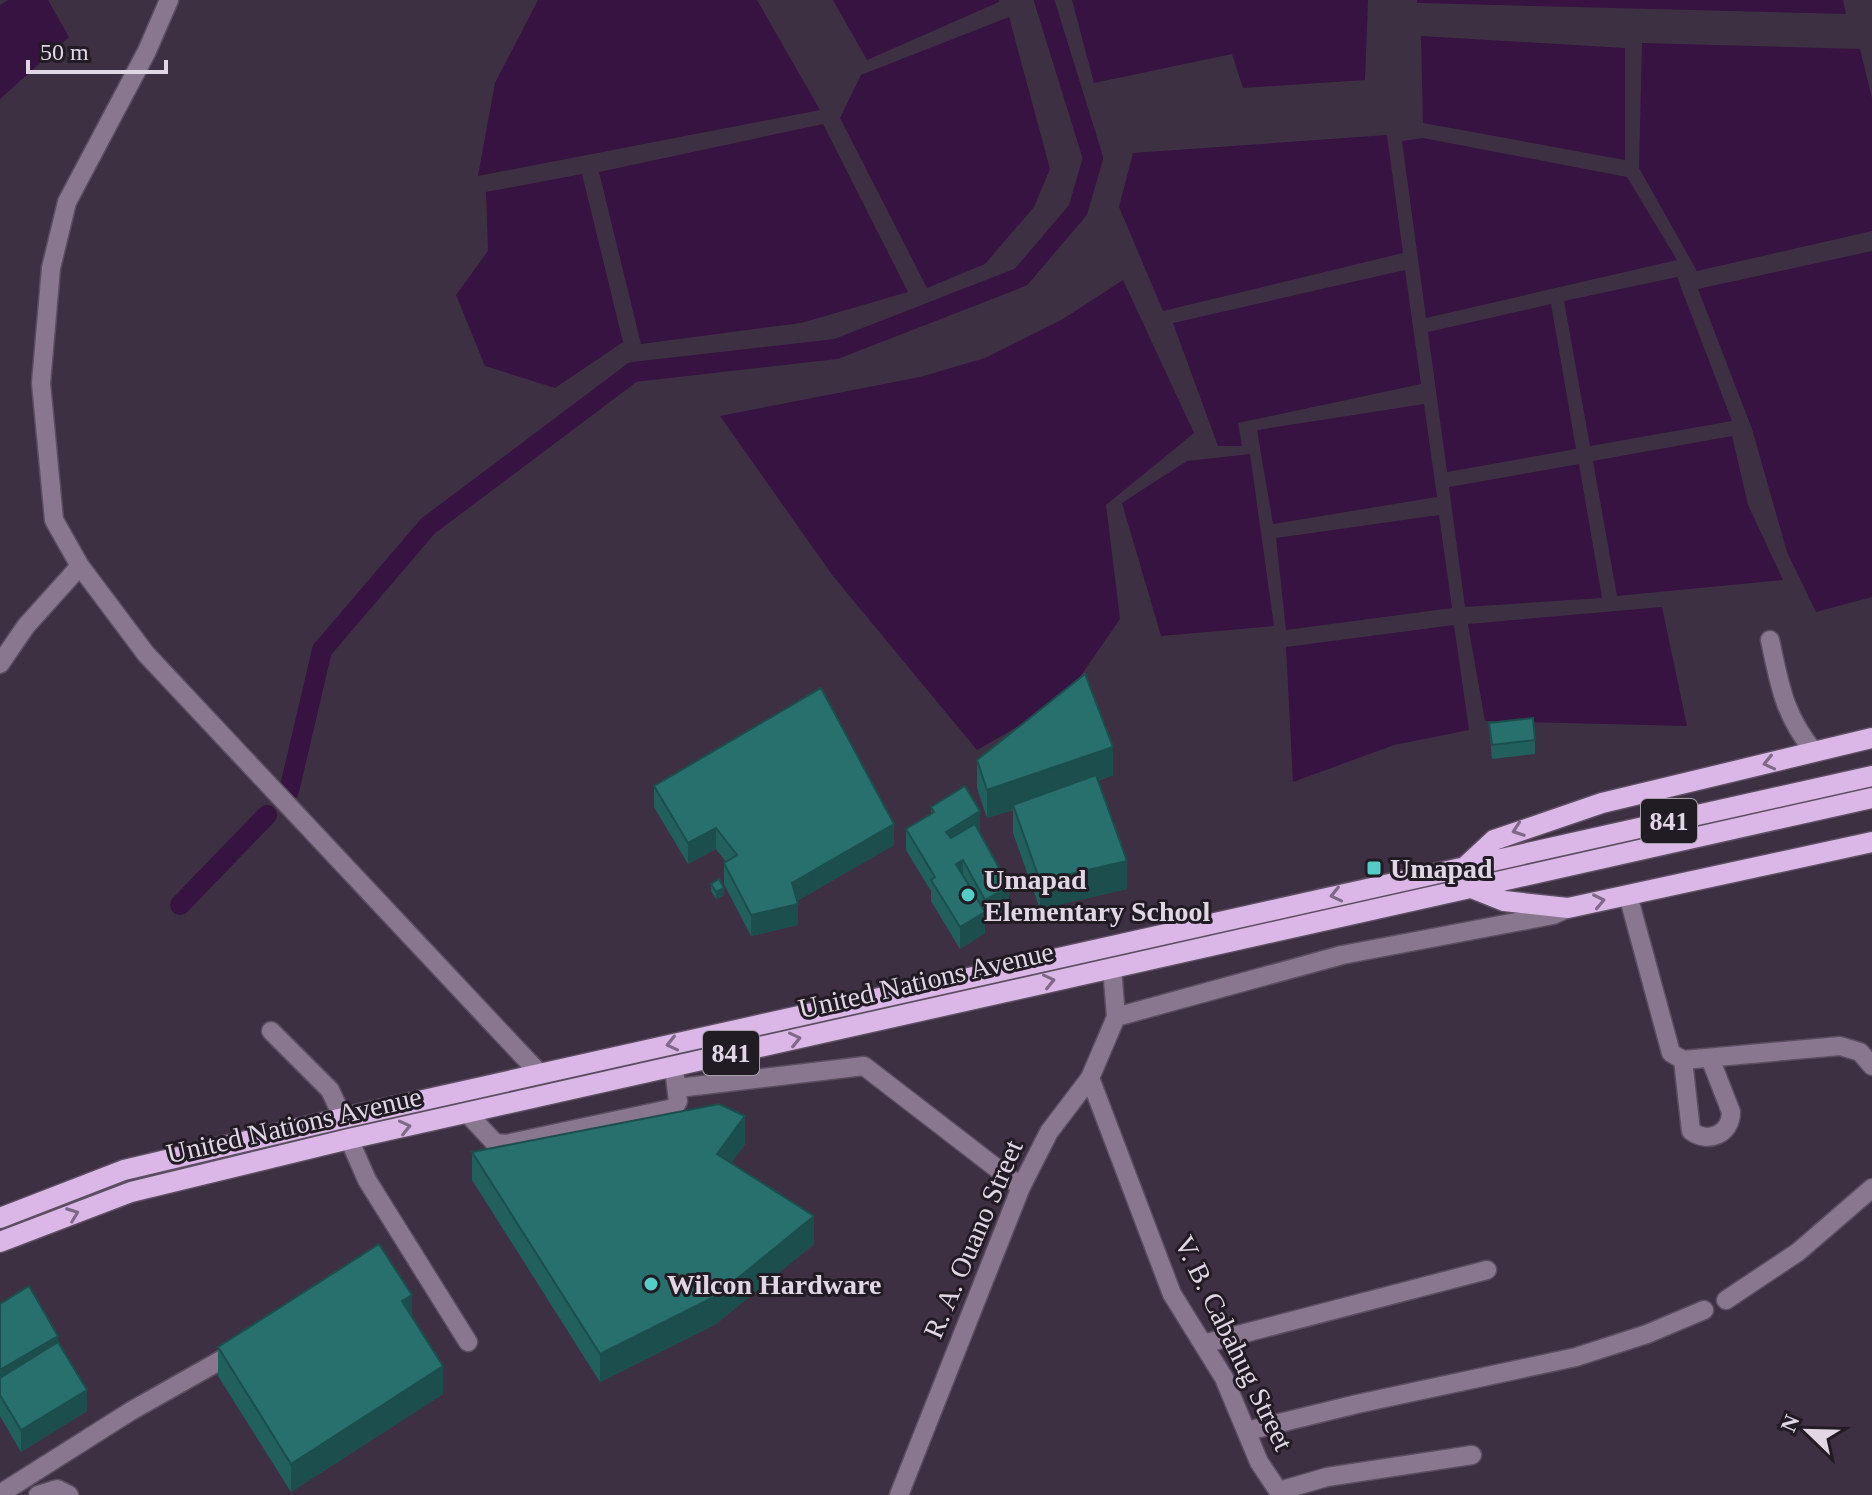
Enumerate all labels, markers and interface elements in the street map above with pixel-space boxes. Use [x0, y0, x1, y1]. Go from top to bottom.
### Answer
scale bar [28, 24, 166, 74]
text: 50 m [40, 39, 89, 65]
one-way arrow [1763, 754, 1776, 771]
road number: 841 [1641, 799, 1697, 843]
one-way arrow [1512, 821, 1526, 837]
place label: Umapad [1390, 853, 1493, 884]
marker: Umapad [1365, 859, 1383, 877]
place label: Umapad Elementary School [984, 864, 1211, 927]
marker: Umapad Elementary School [959, 886, 977, 904]
one-way arrow [1330, 886, 1343, 903]
one-way arrow [1591, 893, 1605, 910]
street label: United Nations Avenue [795, 936, 1057, 1024]
one-way arrow [1042, 974, 1055, 991]
road number: 841 [703, 1031, 759, 1075]
one-way arrow [788, 1031, 802, 1048]
one-way arrow [666, 1035, 680, 1052]
street label: United Nations Avenue [163, 1081, 425, 1169]
one-way arrow [398, 1119, 412, 1136]
street label: R. A. Ouano Street [917, 1135, 1029, 1343]
one-way arrow [65, 1207, 79, 1224]
street label: V. B. Cabahug Street [1169, 1231, 1300, 1456]
place label: Wilcon Hardware [667, 1269, 881, 1300]
marker: Wilcon Hardware [642, 1275, 660, 1293]
north arrow [1768, 1391, 1848, 1471]
text: N [1775, 1411, 1805, 1436]

